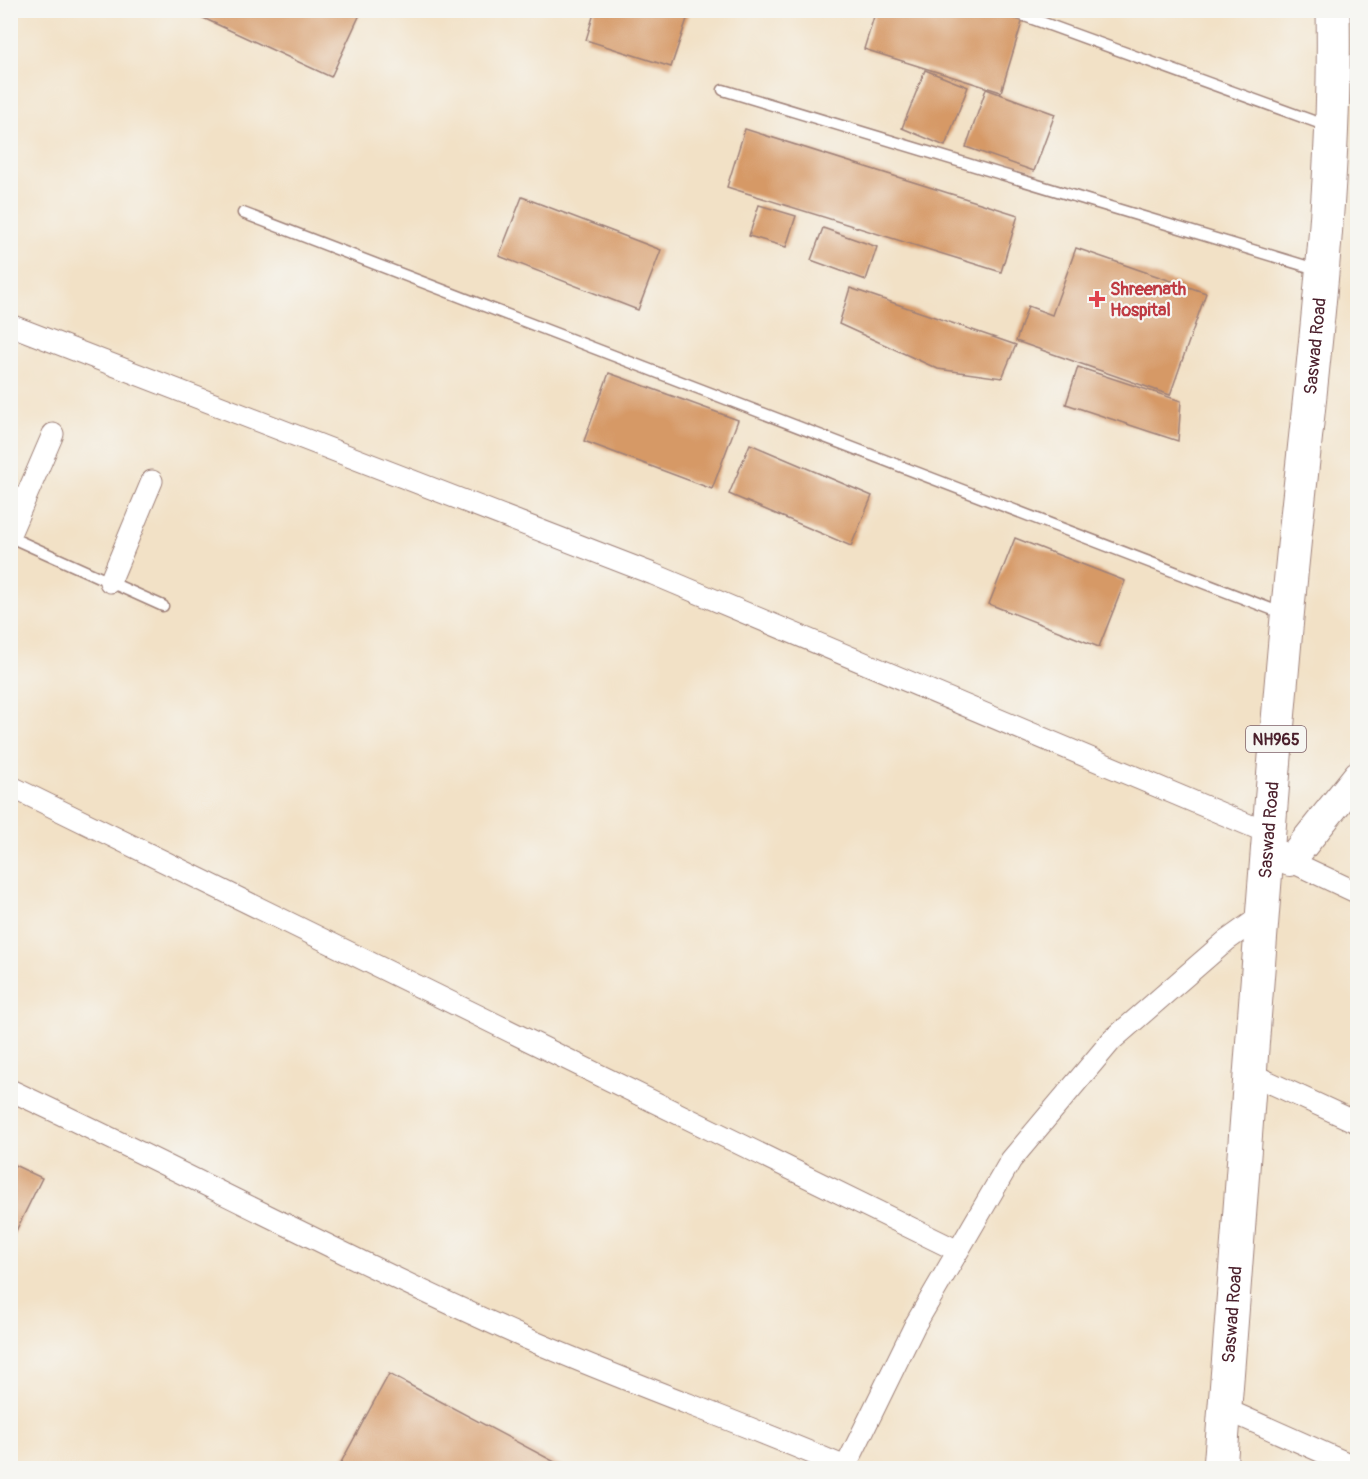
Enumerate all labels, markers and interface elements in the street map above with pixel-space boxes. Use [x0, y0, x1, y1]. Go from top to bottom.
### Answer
place label: Shreenath Hospital [1110, 278, 1187, 322]
marker: Shreenath Hospital [1088, 290, 1106, 308]
street label: Saswad Road [1299, 297, 1332, 396]
road number: NH965 [1246, 726, 1306, 752]
street label: Saswad Road [1254, 780, 1285, 879]
street label: Saswad Road [1217, 1265, 1248, 1364]

